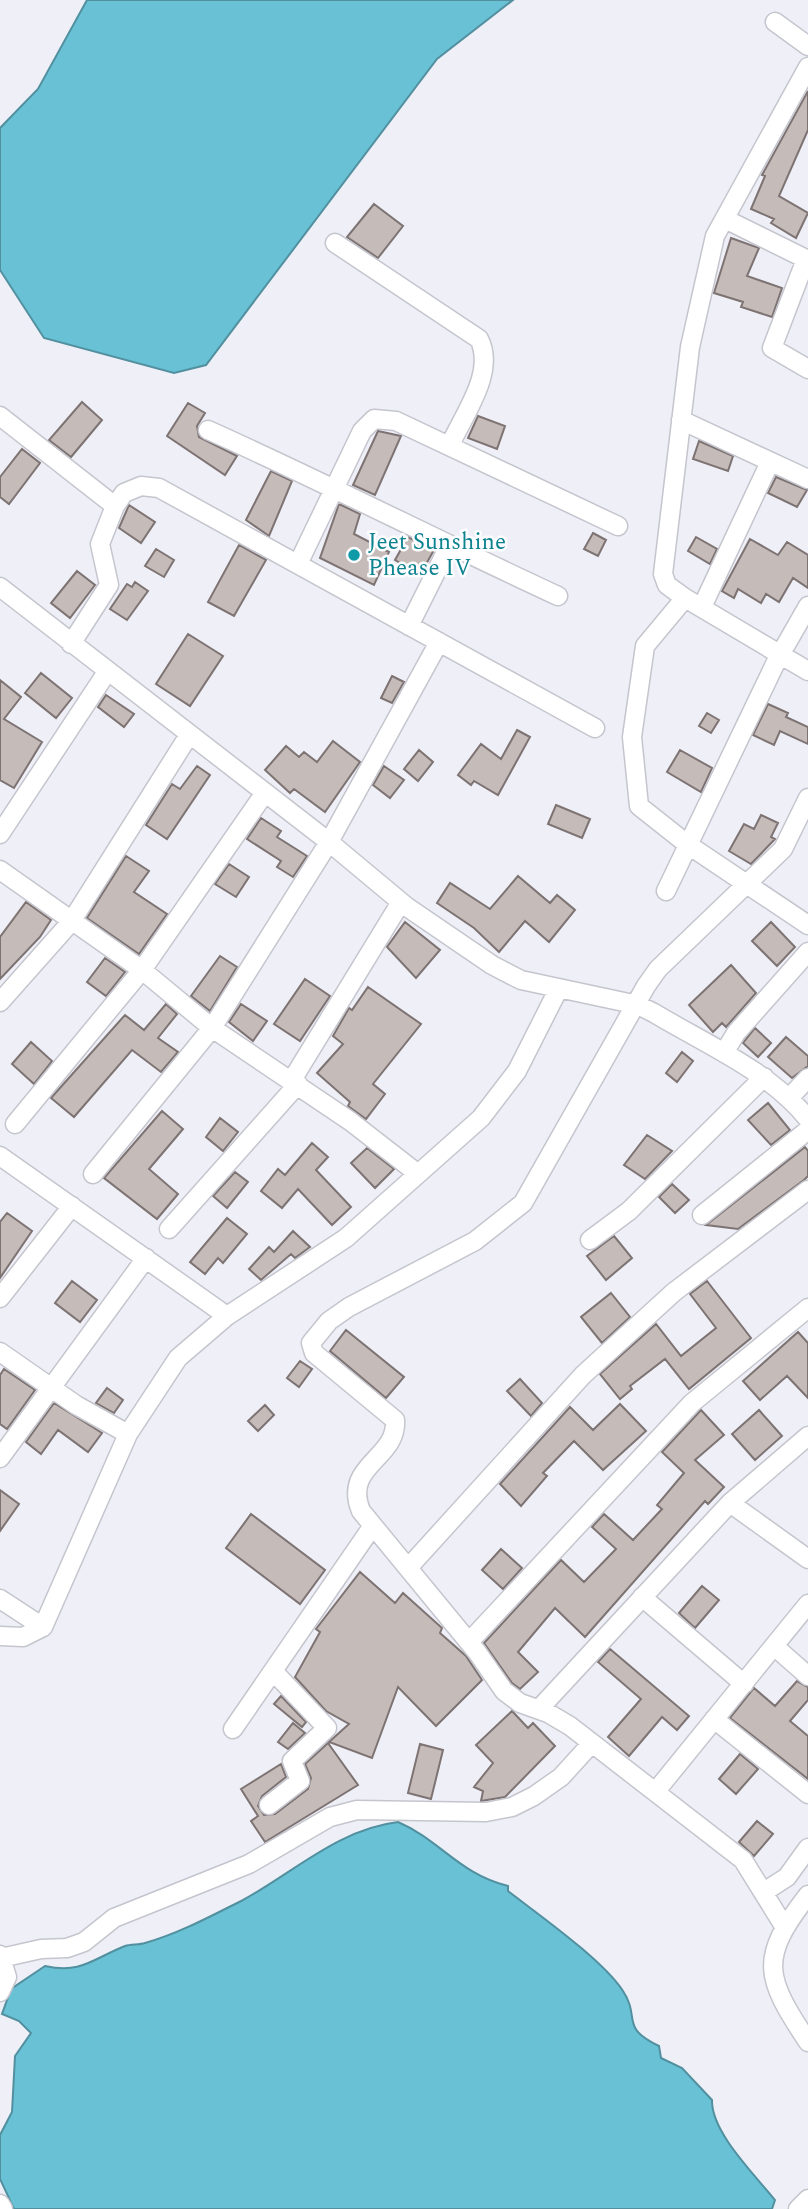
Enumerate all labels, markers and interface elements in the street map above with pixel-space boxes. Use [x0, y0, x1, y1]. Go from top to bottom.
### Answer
place label: Jeet Sunshine Phease IV [368, 525, 506, 586]
marker: Jeet Sunshine Phease IV [346, 547, 362, 563]

